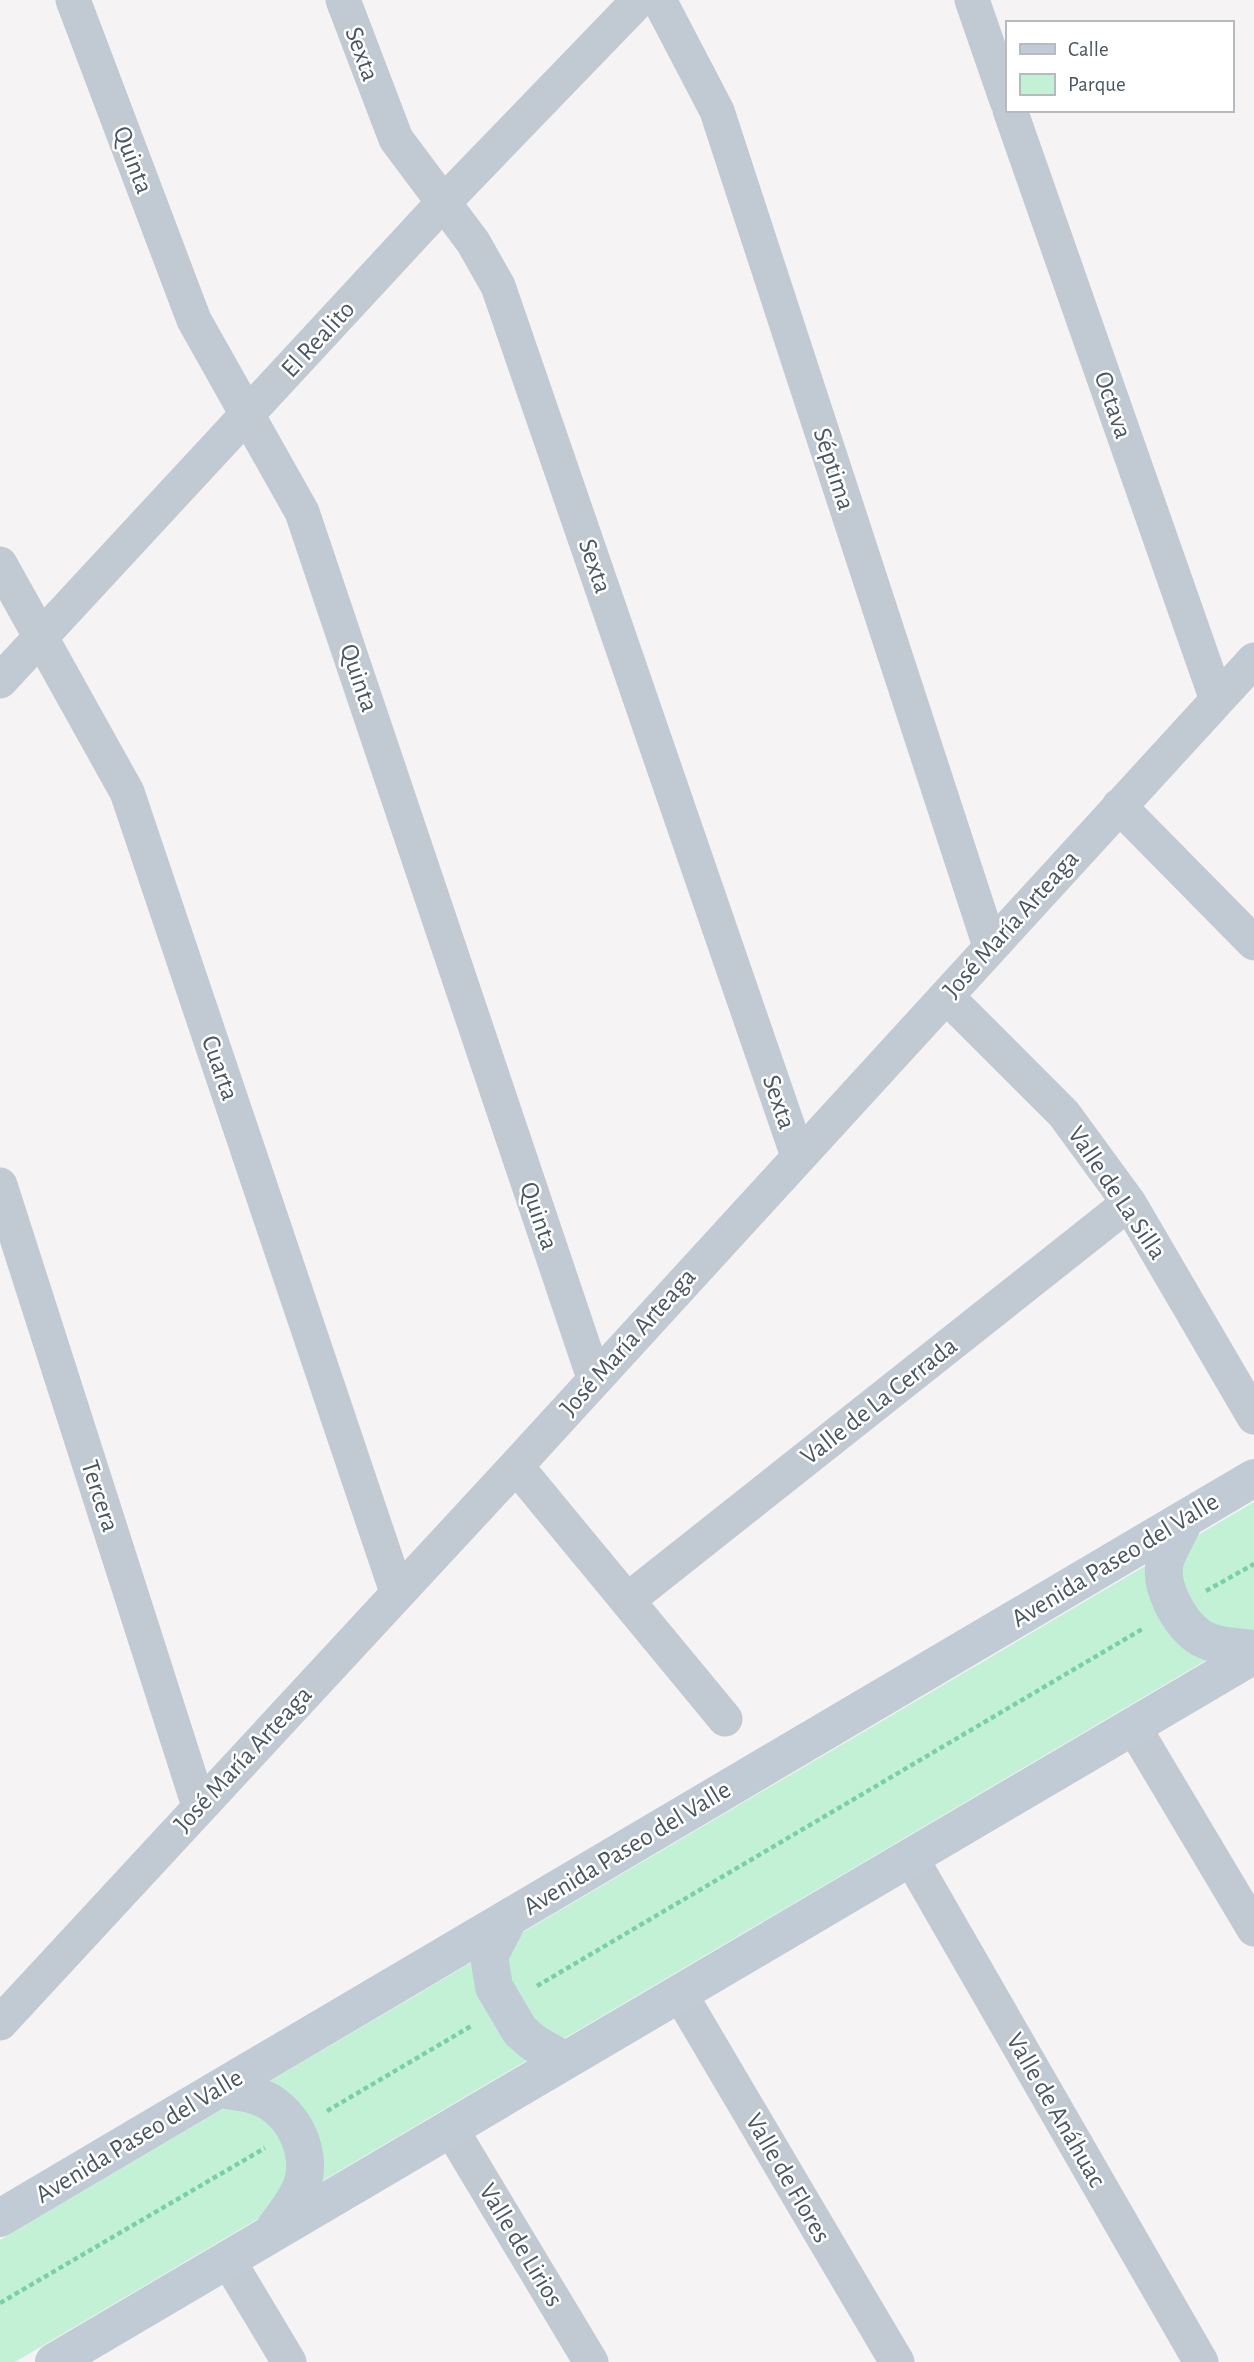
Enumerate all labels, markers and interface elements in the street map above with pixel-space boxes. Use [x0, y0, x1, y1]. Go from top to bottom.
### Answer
legend [1006, 21, 1233, 112]
street label: Sexta [340, 24, 384, 84]
text: Calle [1068, 39, 1109, 60]
text: Parque [1068, 74, 1126, 95]
street label: Quinta [108, 123, 158, 197]
street label: El Realito [276, 296, 360, 382]
street label: Octava [1089, 368, 1137, 442]
street label: Séptima [809, 425, 859, 513]
street label: Sexta [574, 536, 616, 596]
street label: Quinta [335, 641, 383, 715]
street label: José María Arteaga [938, 845, 1084, 1003]
street label: Cuarta [197, 1032, 243, 1104]
street label: Sexta [758, 1072, 800, 1132]
street label: Valle de La Silla [1063, 1122, 1171, 1264]
street label: Quinta [515, 1179, 563, 1253]
street label: José María Arteaga [555, 1263, 701, 1421]
street label: Valle de La Cerrada [796, 1332, 962, 1470]
street label: Tercera [76, 1457, 124, 1535]
street label: Avenida Paseo del Valle [1007, 1488, 1223, 1632]
street label: José María Arteaga [169, 1681, 317, 1837]
street label: Avenida Paseo del Valle [519, 1776, 735, 1920]
street label: Valle de Anáhuac [1001, 2029, 1111, 2191]
street label: Avenida Paseo del Valle [31, 2064, 247, 2208]
street label: Valle de Flores [741, 2109, 835, 2247]
street label: Valle de Lirios [474, 2179, 568, 2311]

